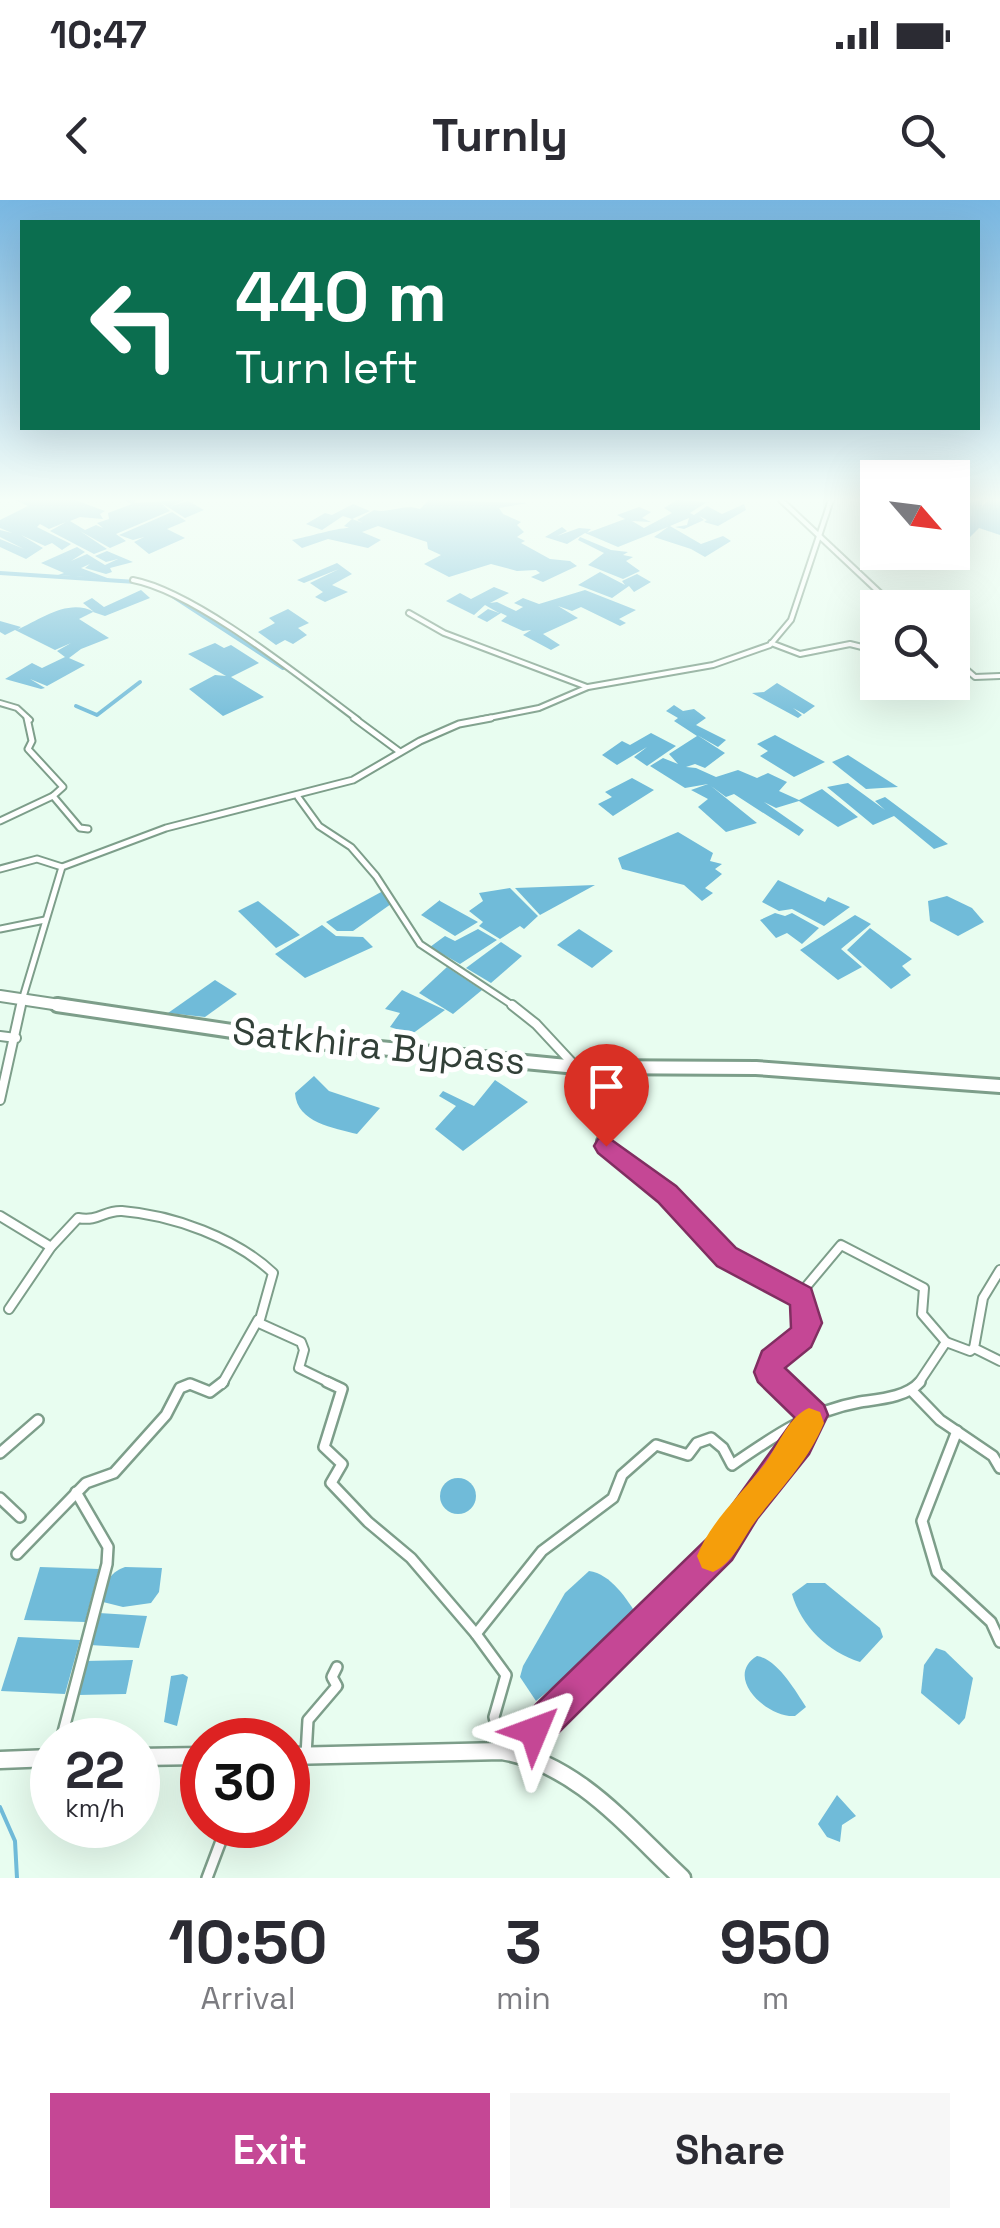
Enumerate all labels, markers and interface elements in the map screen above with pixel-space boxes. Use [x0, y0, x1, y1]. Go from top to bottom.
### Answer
text: 10:47 [50, 11, 147, 59]
text: Turnly [432, 107, 568, 164]
icon: back [50, 108, 105, 163]
icon: search [895, 108, 950, 163]
text: 440 m [235, 252, 447, 341]
icon: left [70, 260, 200, 390]
text: Turn left [235, 339, 418, 396]
north arrow [860, 460, 970, 570]
map controls [860, 460, 970, 700]
button: search [860, 590, 970, 700]
street label: Satkhira Bypass [230, 1007, 528, 1085]
pin [564, 1044, 649, 1147]
icon: arrive [579, 1059, 634, 1114]
position arrow [482, 1679, 586, 1783]
speed limit sign: 30 [180, 1718, 310, 1848]
text: 22 [65, 1739, 125, 1803]
text: km/h [65, 1792, 125, 1824]
text: 10:50 [169, 1904, 327, 1981]
text: 3 [505, 1904, 542, 1981]
text: 950 [719, 1904, 831, 1981]
text: Arrival [200, 1978, 296, 2018]
text: min [496, 1978, 551, 2018]
text: m [762, 1978, 789, 2018]
button: Exit [50, 2093, 490, 2208]
button: Share [510, 2093, 950, 2208]

